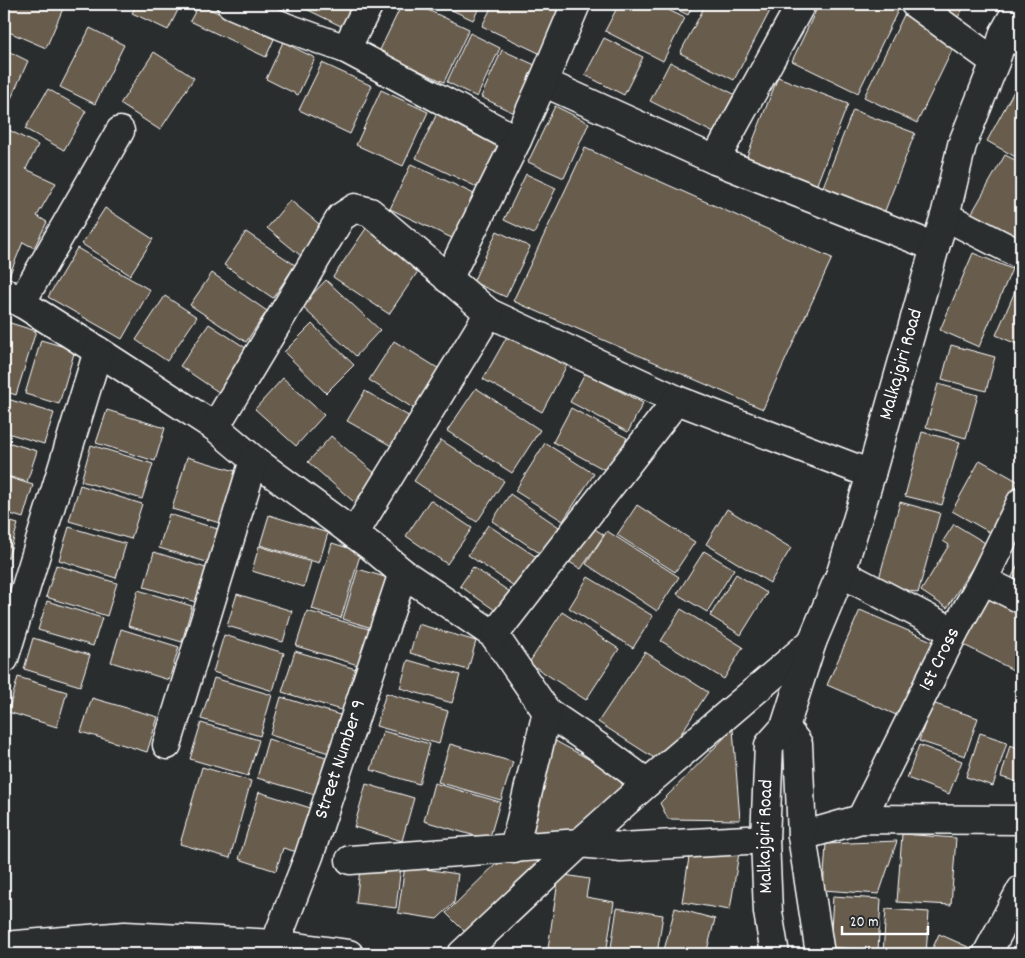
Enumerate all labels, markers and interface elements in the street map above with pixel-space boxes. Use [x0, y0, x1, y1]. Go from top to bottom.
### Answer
street label: Malkajgiri Road [873, 306, 931, 423]
street label: 1st Cross [913, 623, 968, 696]
street label: Street Number 9 [308, 696, 374, 823]
street label: Malkajgiri Road [751, 779, 782, 894]
scale bar [842, 903, 929, 935]
text: 20 m [850, 912, 878, 934]

